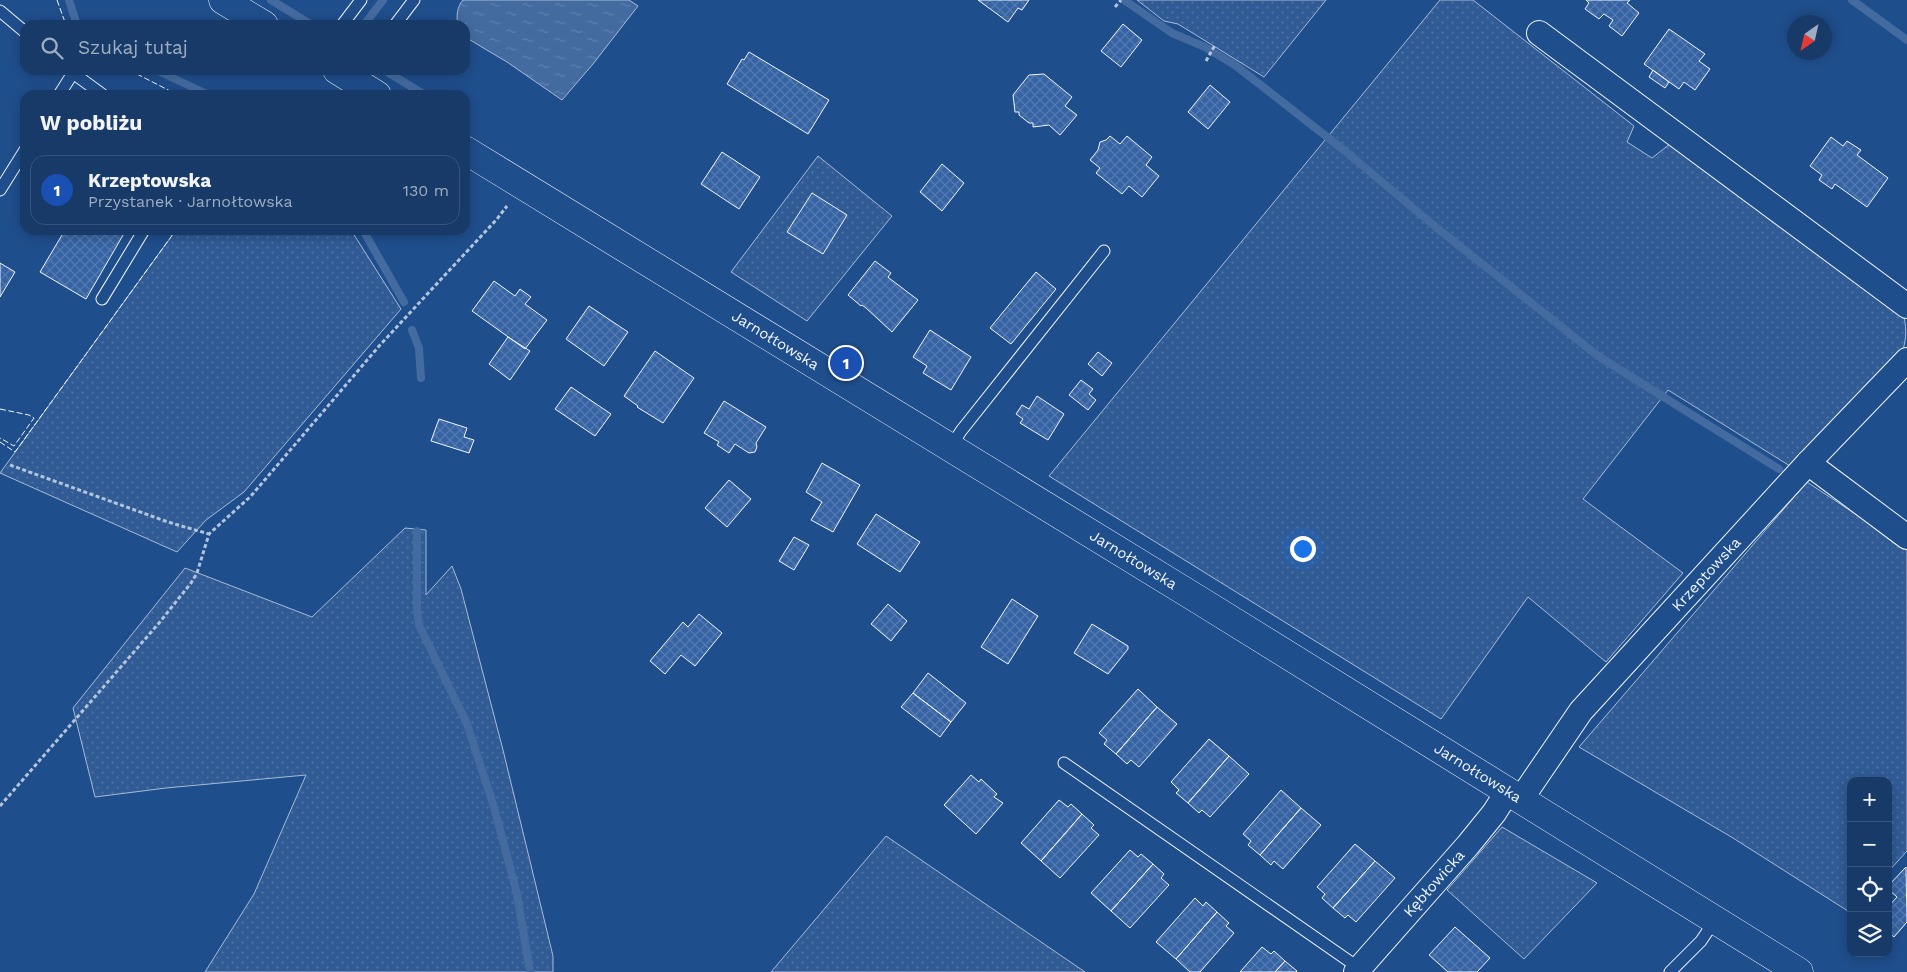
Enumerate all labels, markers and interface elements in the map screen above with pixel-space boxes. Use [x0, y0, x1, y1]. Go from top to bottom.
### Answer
north arrow [1787, 15, 1832, 60]
search box [20, 20, 470, 75]
icon: search [38, 34, 66, 62]
text: Szukaj tutaj [78, 36, 188, 59]
text: W pobliżu [40, 110, 142, 135]
text: Krzeptowska [88, 169, 211, 192]
text: 1 [54, 181, 60, 200]
text: 130 m [403, 181, 449, 200]
text: Przystanek · Jarnołtowska [88, 192, 293, 211]
street label: Jarnołtowska [728, 307, 823, 374]
pin: 1 [830, 344, 862, 382]
street label: Jarnołtowska [1086, 526, 1181, 594]
street label: Krzeptowska [1668, 533, 1745, 615]
your location [1290, 536, 1316, 562]
street label: Jarnołtowska [1431, 739, 1525, 807]
map controls [1847, 777, 1892, 957]
button: + [1847, 777, 1892, 822]
button: − [1847, 822, 1892, 867]
street label: Kębłowicka [1400, 846, 1469, 921]
button: locate [1847, 867, 1892, 912]
button: layers [1847, 912, 1892, 957]

